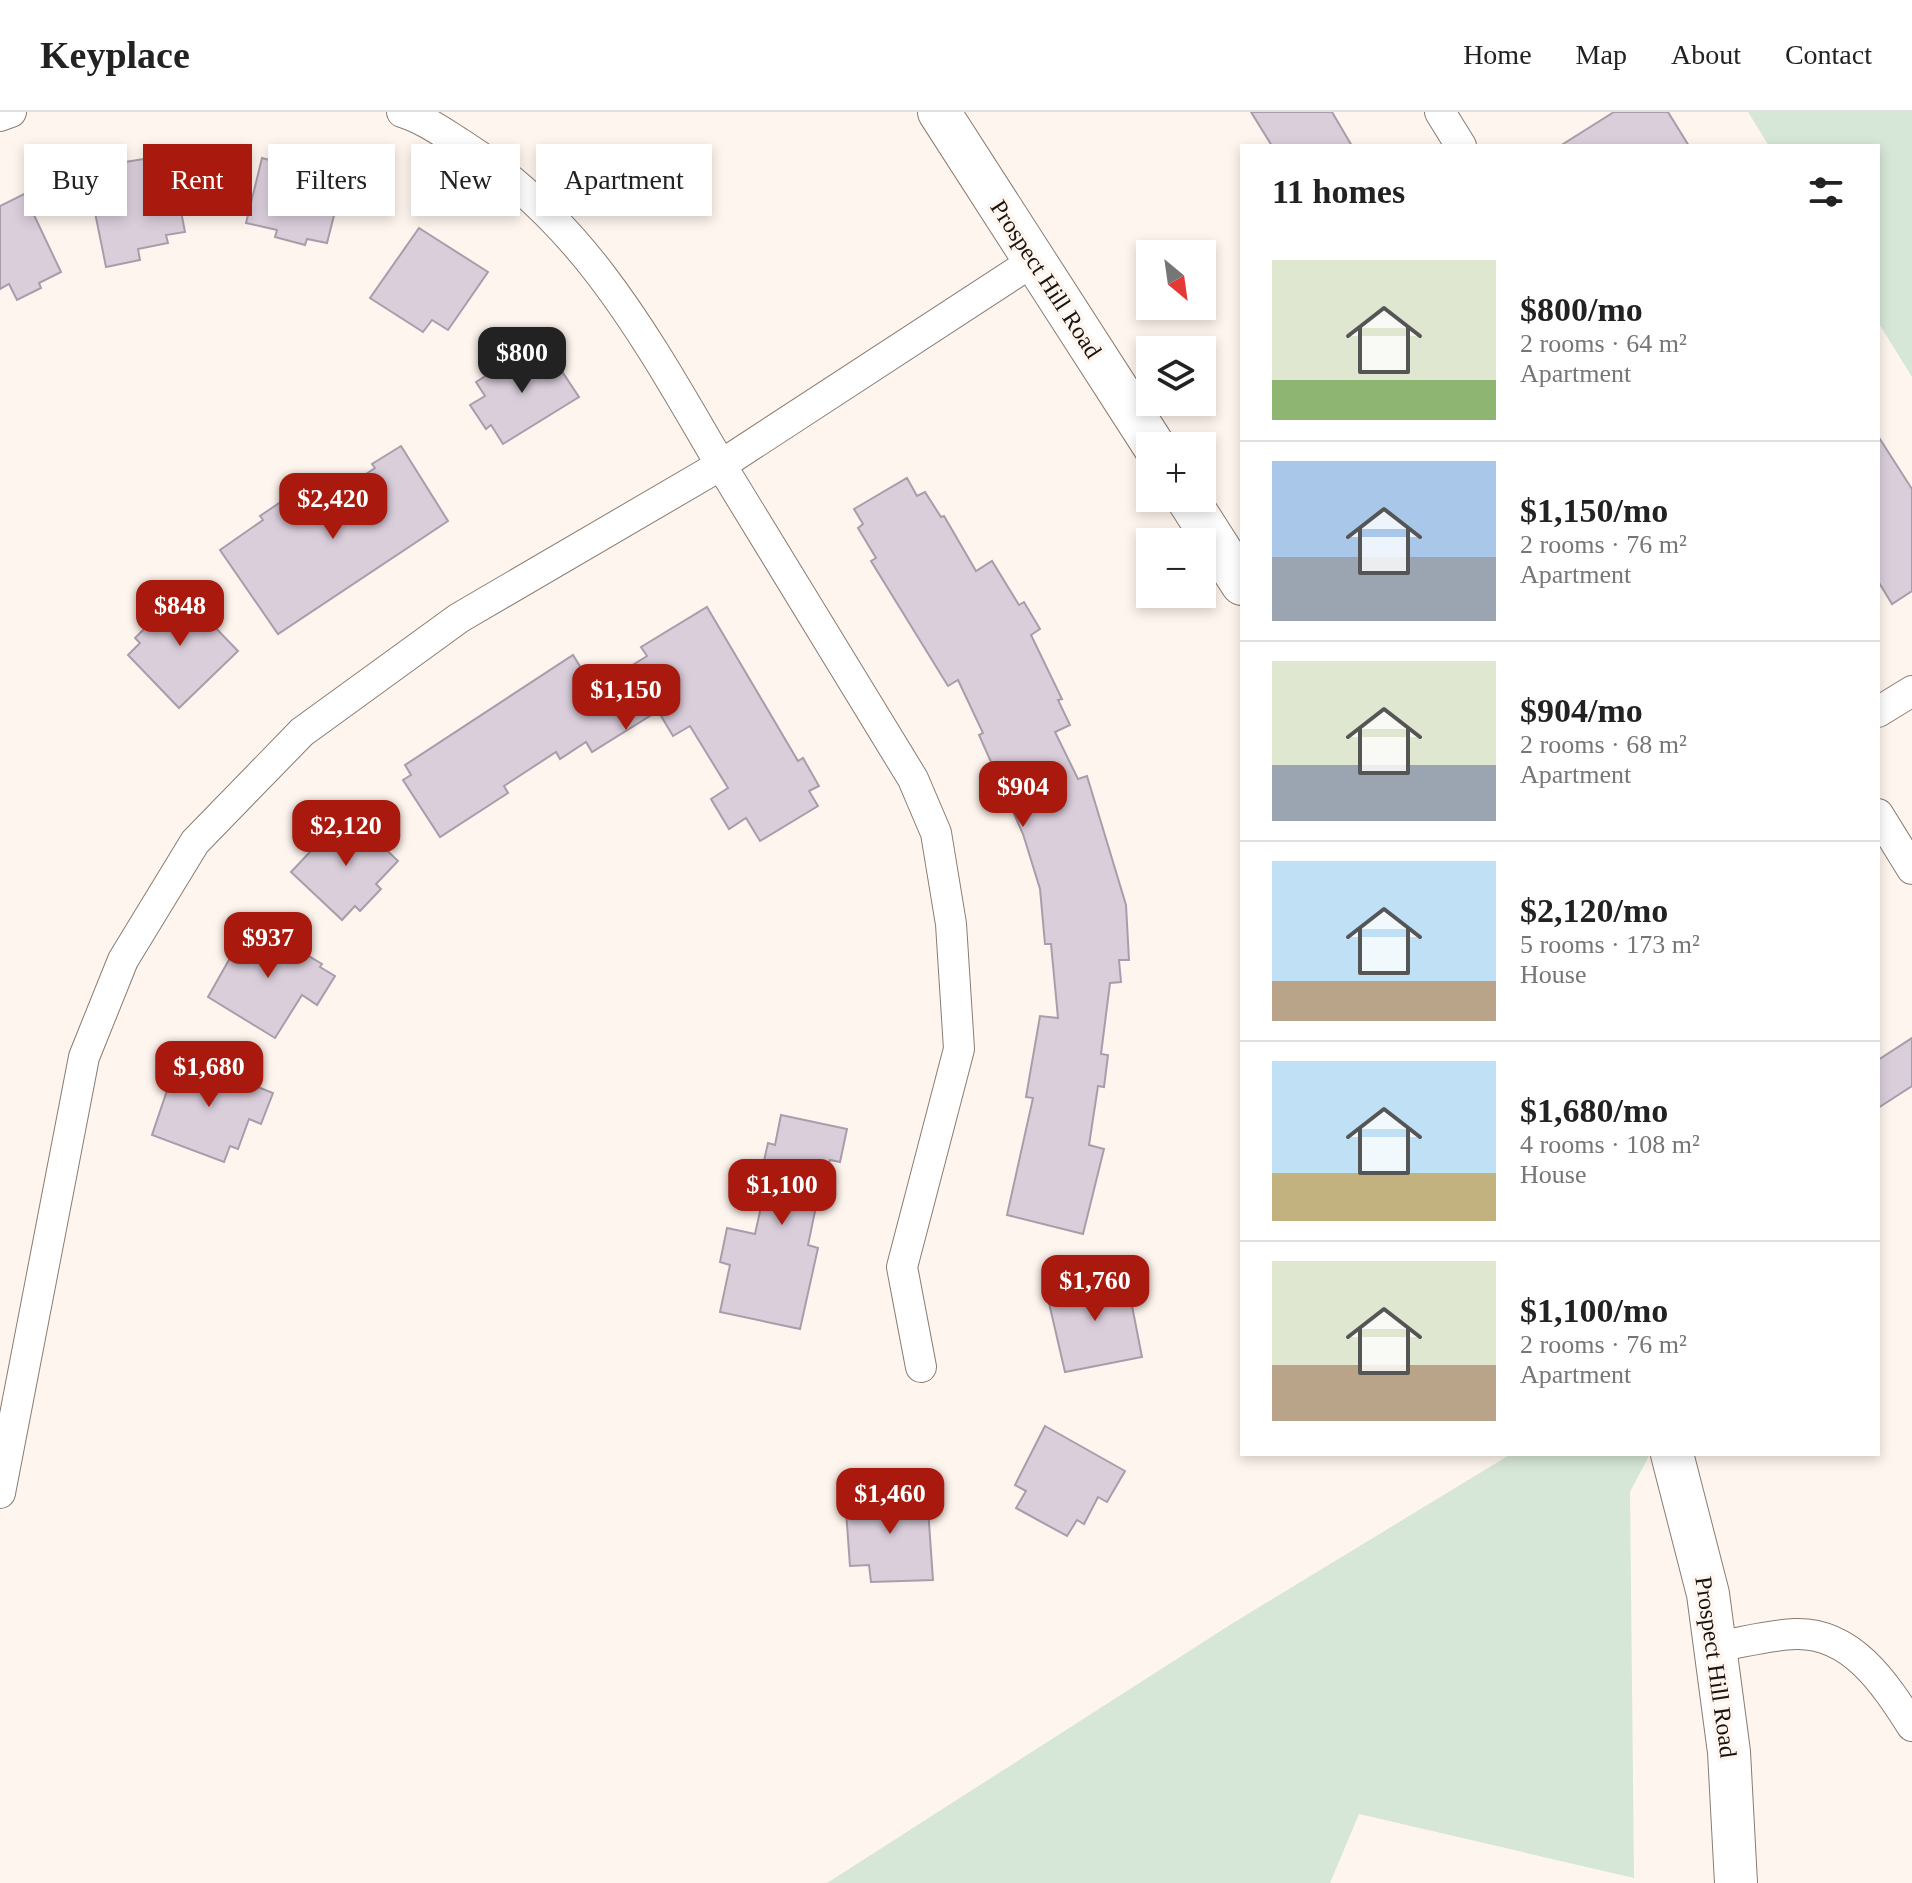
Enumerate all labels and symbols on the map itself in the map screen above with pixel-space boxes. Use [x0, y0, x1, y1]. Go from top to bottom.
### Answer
street label: Prospect Hill Road [985, 195, 1107, 363]
north arrow [1136, 240, 1216, 320]
pin: $800 [475, 327, 569, 395]
pin: $2,420 [268, 473, 398, 541]
pin: $848 [133, 580, 227, 648]
pin: $1,150 [561, 664, 691, 732]
pin: $904 [976, 761, 1070, 829]
pin: $2,120 [281, 800, 411, 868]
pin: $937 [221, 912, 315, 980]
pin: $1,680 [144, 1041, 274, 1109]
pin: $1,100 [717, 1159, 847, 1227]
pin: $1,760 [1030, 1255, 1160, 1323]
pin: $1,460 [825, 1468, 955, 1536]
street label: Prospect Hill Road [1690, 1575, 1742, 1759]

